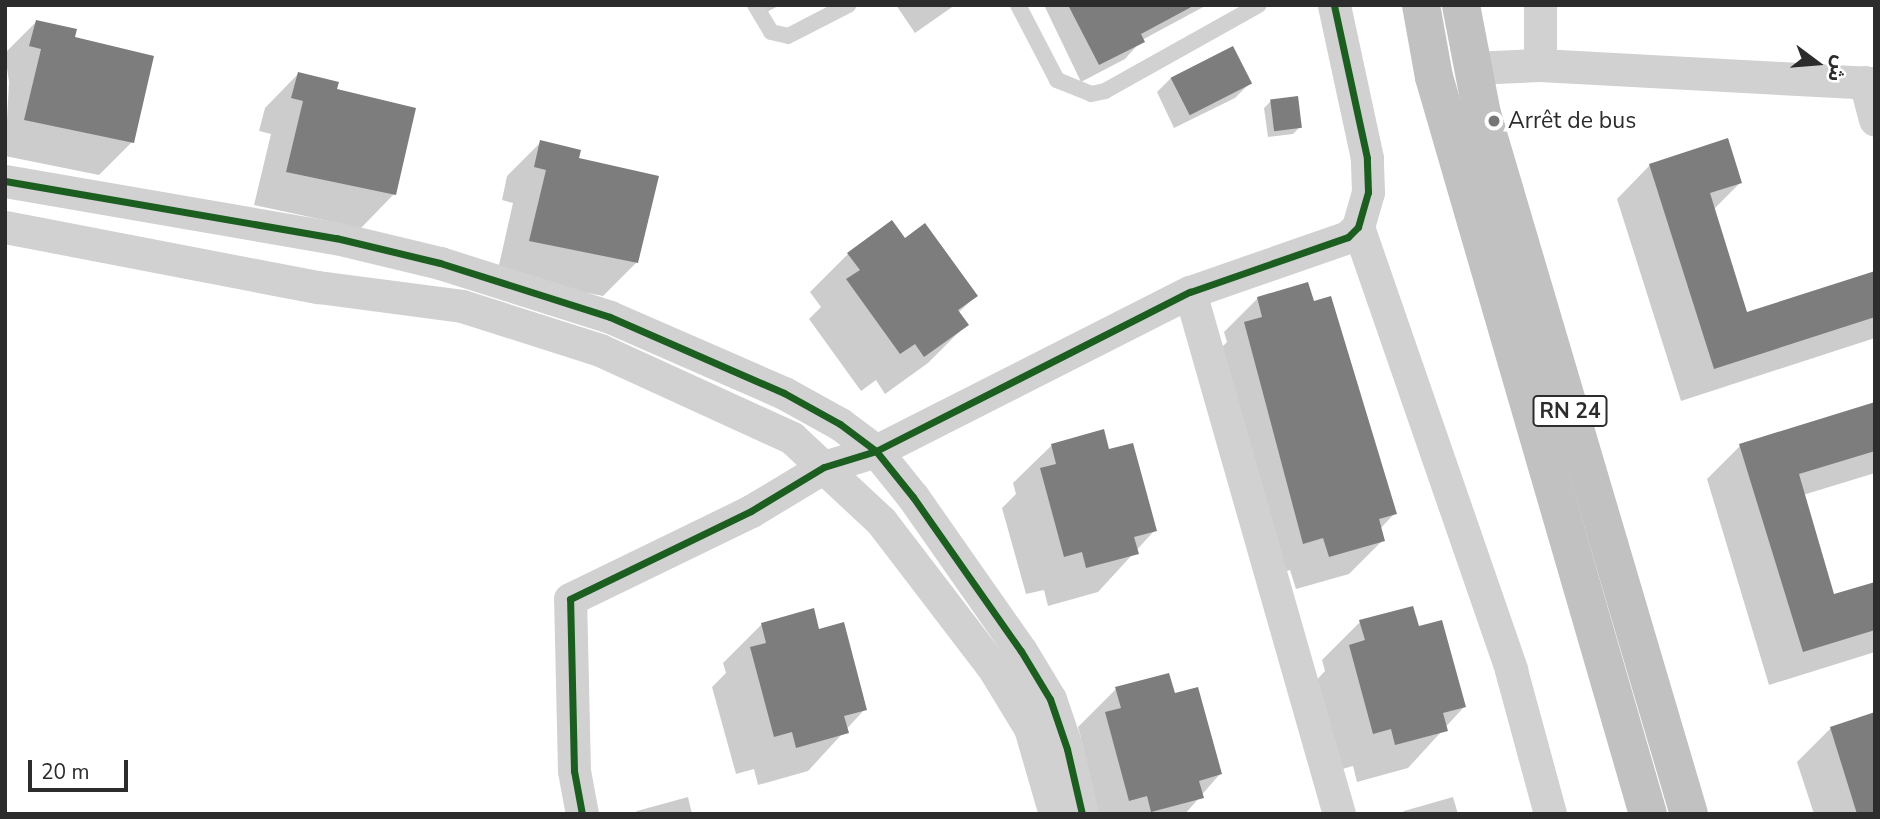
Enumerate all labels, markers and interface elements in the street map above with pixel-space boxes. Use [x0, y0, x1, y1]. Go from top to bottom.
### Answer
north arrow [1782, 28, 1852, 98]
text: ش [1821, 53, 1853, 85]
place label: Arrêt de bus [1508, 107, 1636, 135]
marker: Arrêt de bus [1486, 113, 1502, 129]
road number: RN 24 [1532, 394, 1608, 428]
scale bar [32, 746, 131, 790]
text: 20 m [41, 758, 90, 786]

